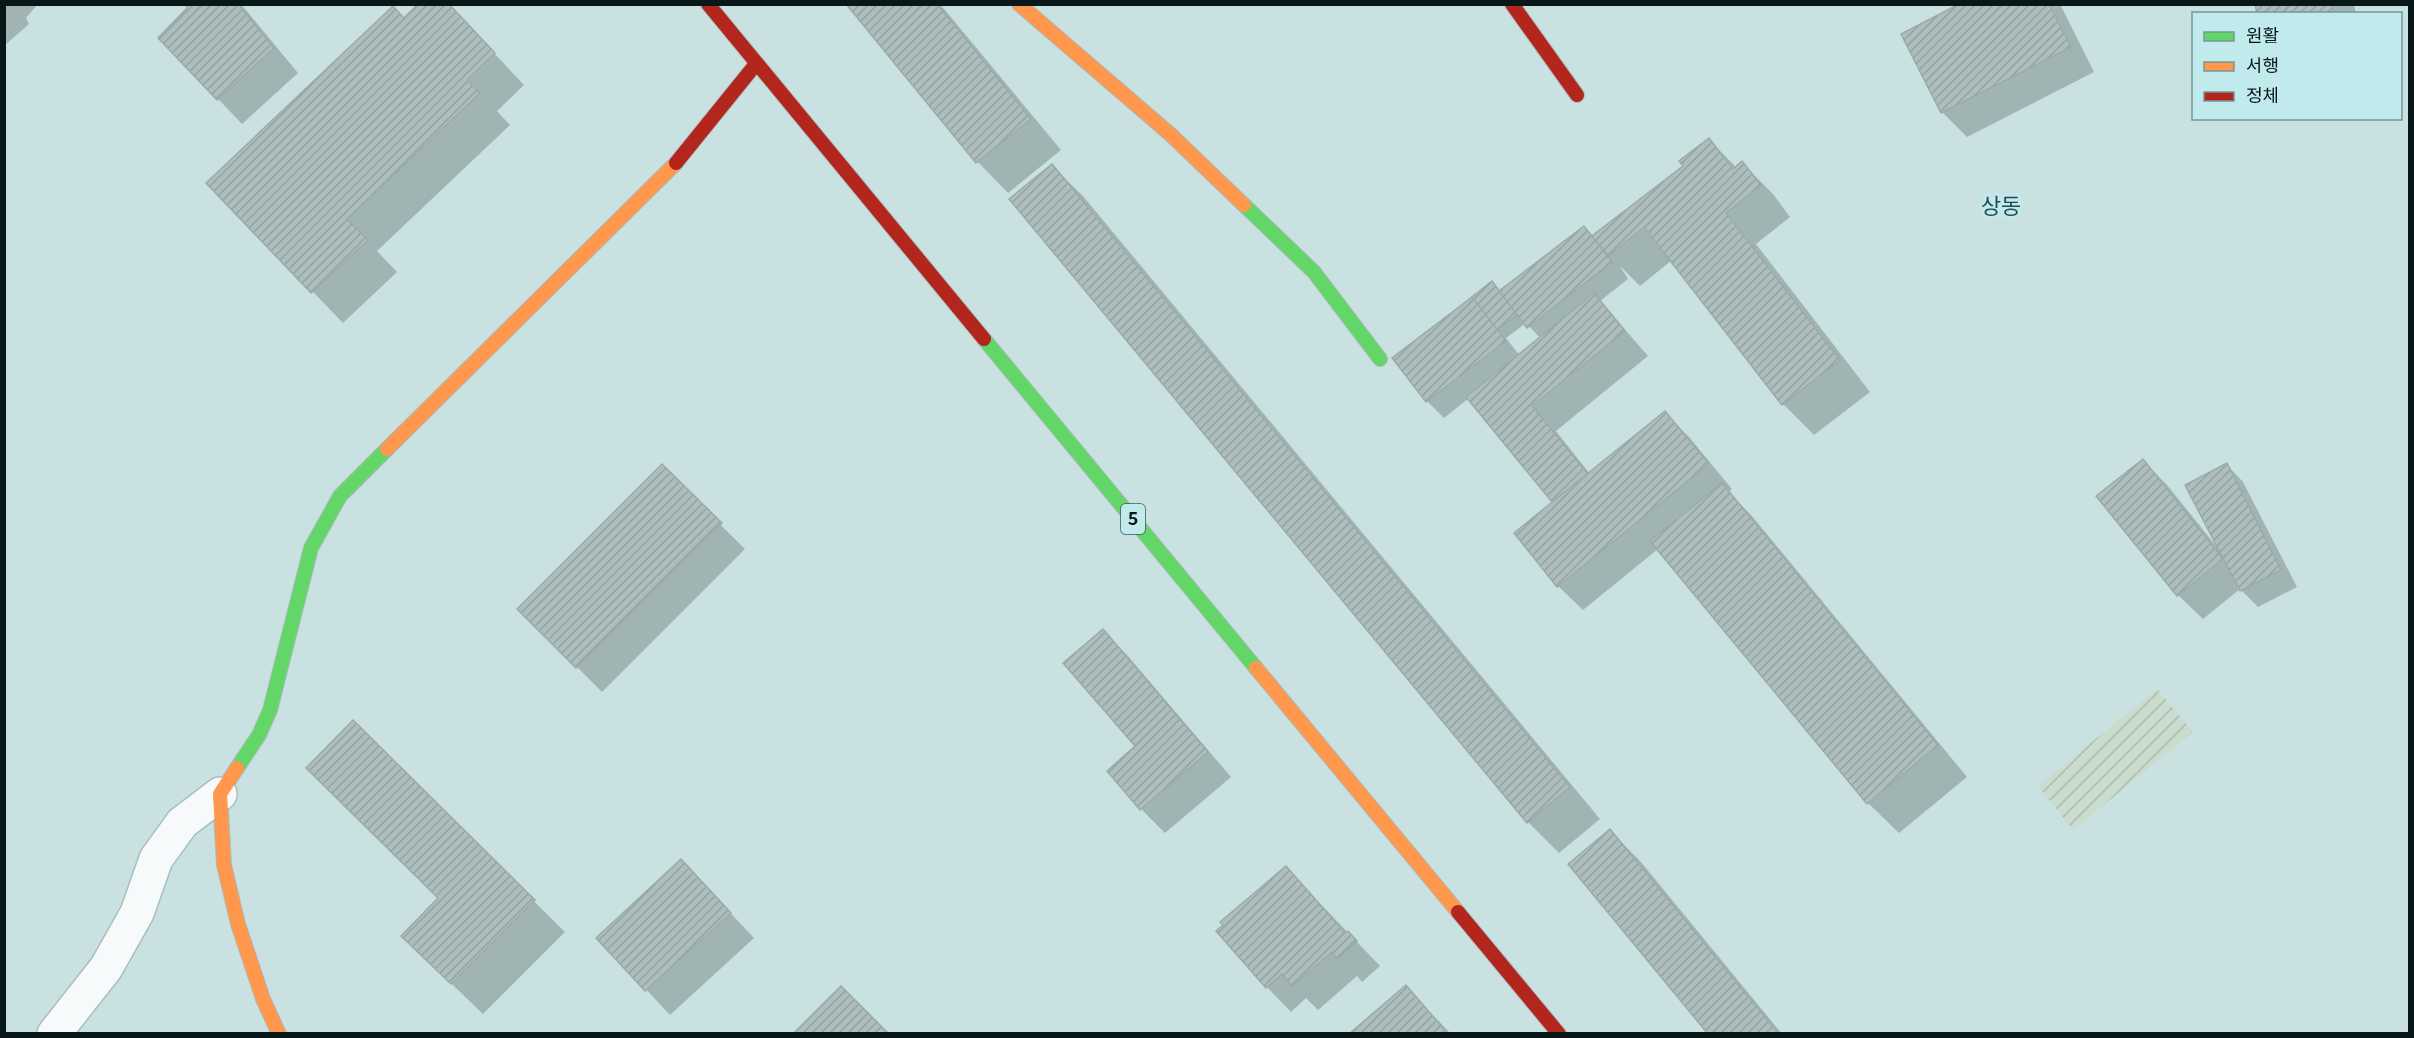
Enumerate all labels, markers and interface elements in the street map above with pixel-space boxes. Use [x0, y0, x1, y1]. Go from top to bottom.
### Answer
legend [2192, 12, 2402, 120]
text: 원활 [2246, 21, 2279, 47]
text: 서행 [2246, 51, 2279, 77]
text: 정체 [2246, 81, 2279, 107]
district label: 상동 [1981, 188, 2021, 220]
road number: 5 [1121, 504, 1145, 534]

